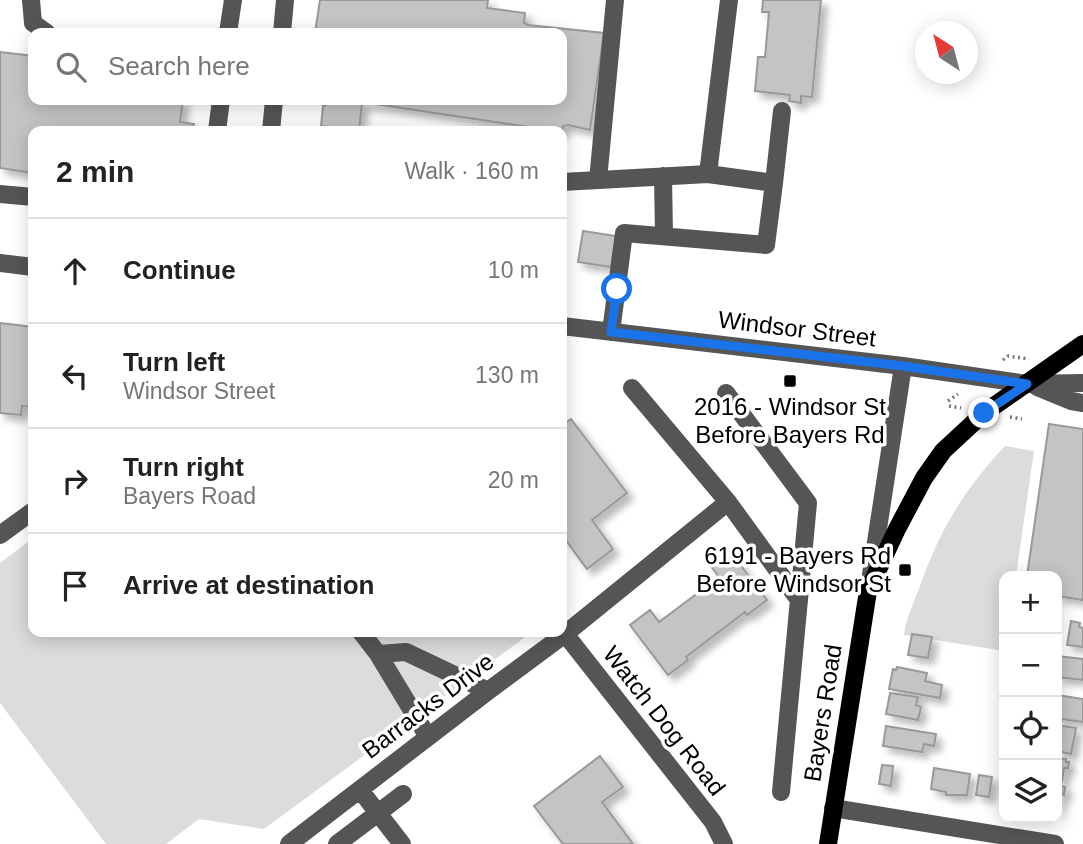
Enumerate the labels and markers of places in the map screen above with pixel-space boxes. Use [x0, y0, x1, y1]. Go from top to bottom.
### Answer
marker: 2016 - Windsor St Before Bayers Rd [782, 373, 798, 389]
place label: 2016 - Windsor St Before Bayers Rd [694, 393, 886, 448]
place label: 6191 - Bayers Rd Before Windsor St [696, 542, 891, 597]
marker: 6191 - Bayers Rd Before Windsor St [897, 562, 913, 578]

